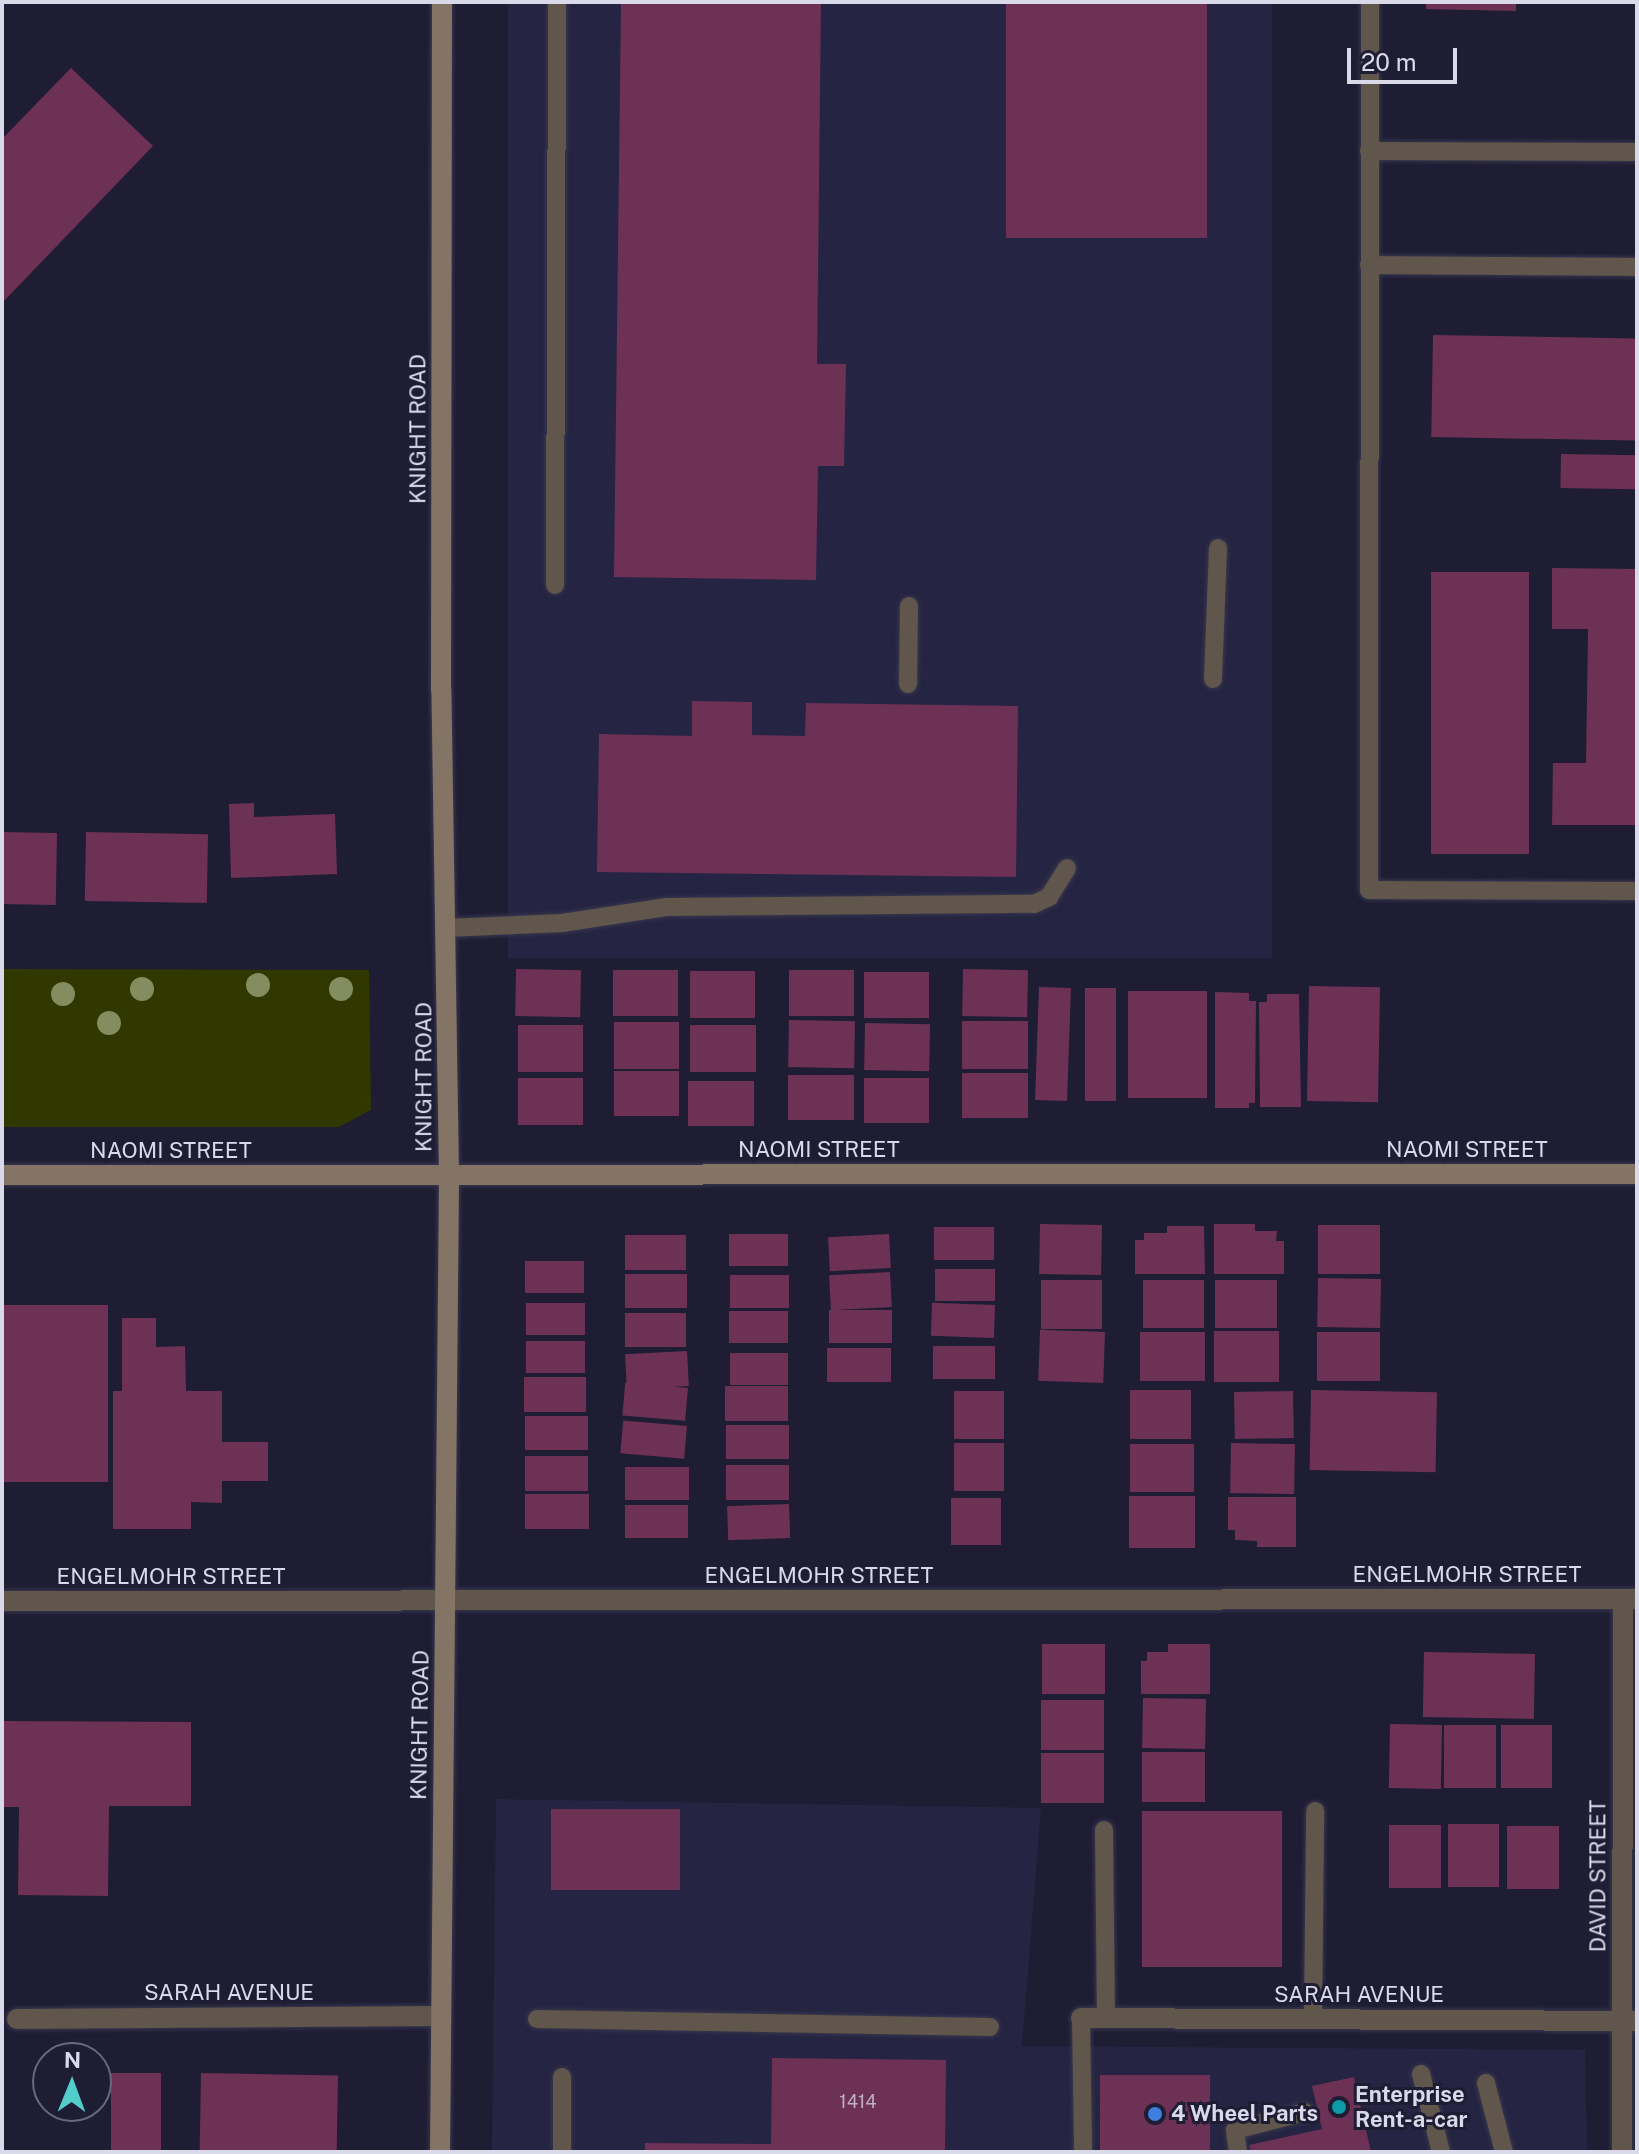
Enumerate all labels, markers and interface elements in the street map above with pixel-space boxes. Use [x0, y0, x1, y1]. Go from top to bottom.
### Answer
scale bar [1351, 32, 1461, 82]
text: 20 m [1361, 48, 1417, 76]
street label: KNIGHT ROAD [405, 354, 431, 504]
street label: KNIGHT ROAD [411, 1002, 437, 1152]
street label: NAOMI STREET [738, 1137, 900, 1163]
street label: NAOMI STREET [1386, 1137, 1548, 1163]
street label: NAOMI STREET [90, 1138, 252, 1164]
street label: ENGELMOHR STREET [1353, 1562, 1581, 1588]
street label: ENGELMOHR STREET [705, 1563, 933, 1589]
street label: ENGELMOHR STREET [57, 1564, 285, 1590]
street label: KNIGHT ROAD [405, 1650, 435, 1800]
street label: DAVID STREET [1585, 1800, 1611, 1952]
street label: SARAH AVENUE [144, 1980, 314, 2006]
street label: SARAH AVENUE [1274, 1982, 1444, 2008]
north arrow [32, 2042, 112, 2122]
text: N [64, 2047, 81, 2073]
place label: Enterprise Rent-a-car [1355, 2081, 1468, 2132]
house number: 1414 [839, 2091, 877, 2113]
marker: Enterprise Rent-a-car [1330, 2098, 1348, 2116]
place label: 4 Wheel Parts [1171, 2101, 1318, 2127]
marker: 4 Wheel Parts [1146, 2105, 1164, 2123]

